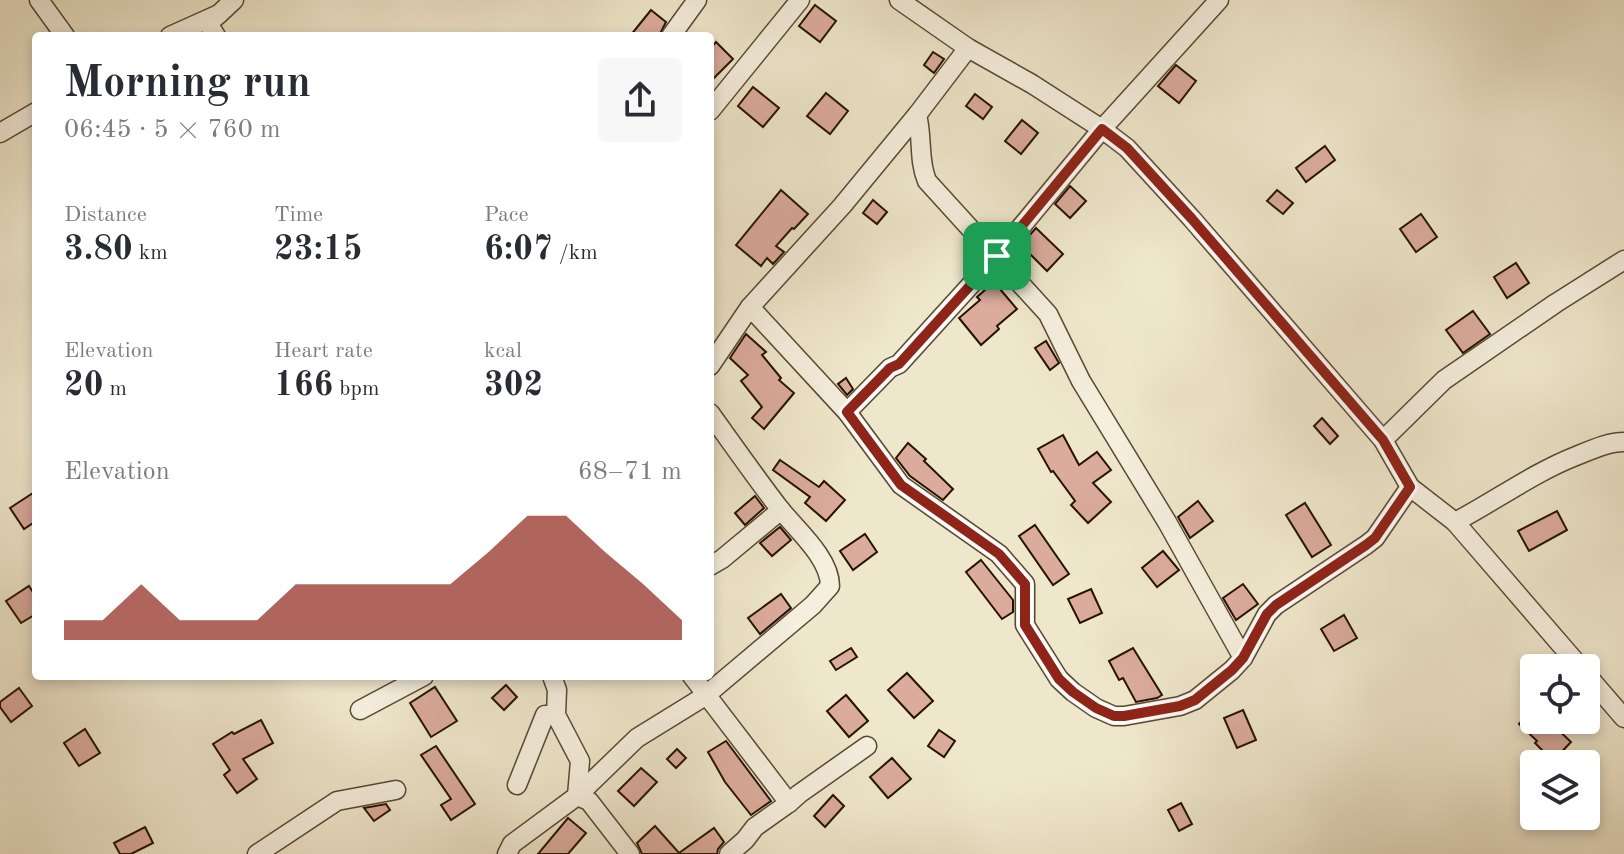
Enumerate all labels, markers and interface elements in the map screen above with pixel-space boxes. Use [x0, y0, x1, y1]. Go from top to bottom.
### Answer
button: share [598, 58, 682, 142]
text: Morning run [64, 62, 311, 106]
text: 06:45 · 5 × 760 m [64, 117, 281, 143]
text: Distance [64, 204, 147, 226]
text: Time [274, 204, 323, 226]
text: Pace [484, 204, 529, 226]
pin [963, 222, 1031, 290]
text: 3.80 [64, 233, 133, 267]
text: 23:15 [274, 233, 362, 267]
text: 6:07 [484, 233, 553, 267]
icon: arrive [975, 234, 1019, 278]
text: km [133, 242, 168, 264]
text: /km [553, 242, 598, 264]
text: Elevation [64, 340, 154, 362]
text: Heart rate [274, 340, 373, 362]
text: kcal [484, 340, 522, 362]
text: 20 [64, 369, 103, 403]
text: 166 [274, 369, 333, 403]
text: 302 [484, 369, 543, 403]
text: m [103, 378, 127, 400]
text: bpm [333, 378, 379, 400]
text: Elevation [64, 459, 170, 485]
text: 68–71 m [578, 459, 682, 485]
map controls [1520, 654, 1600, 830]
button: locate [1520, 654, 1600, 734]
button: layers [1520, 750, 1600, 830]

